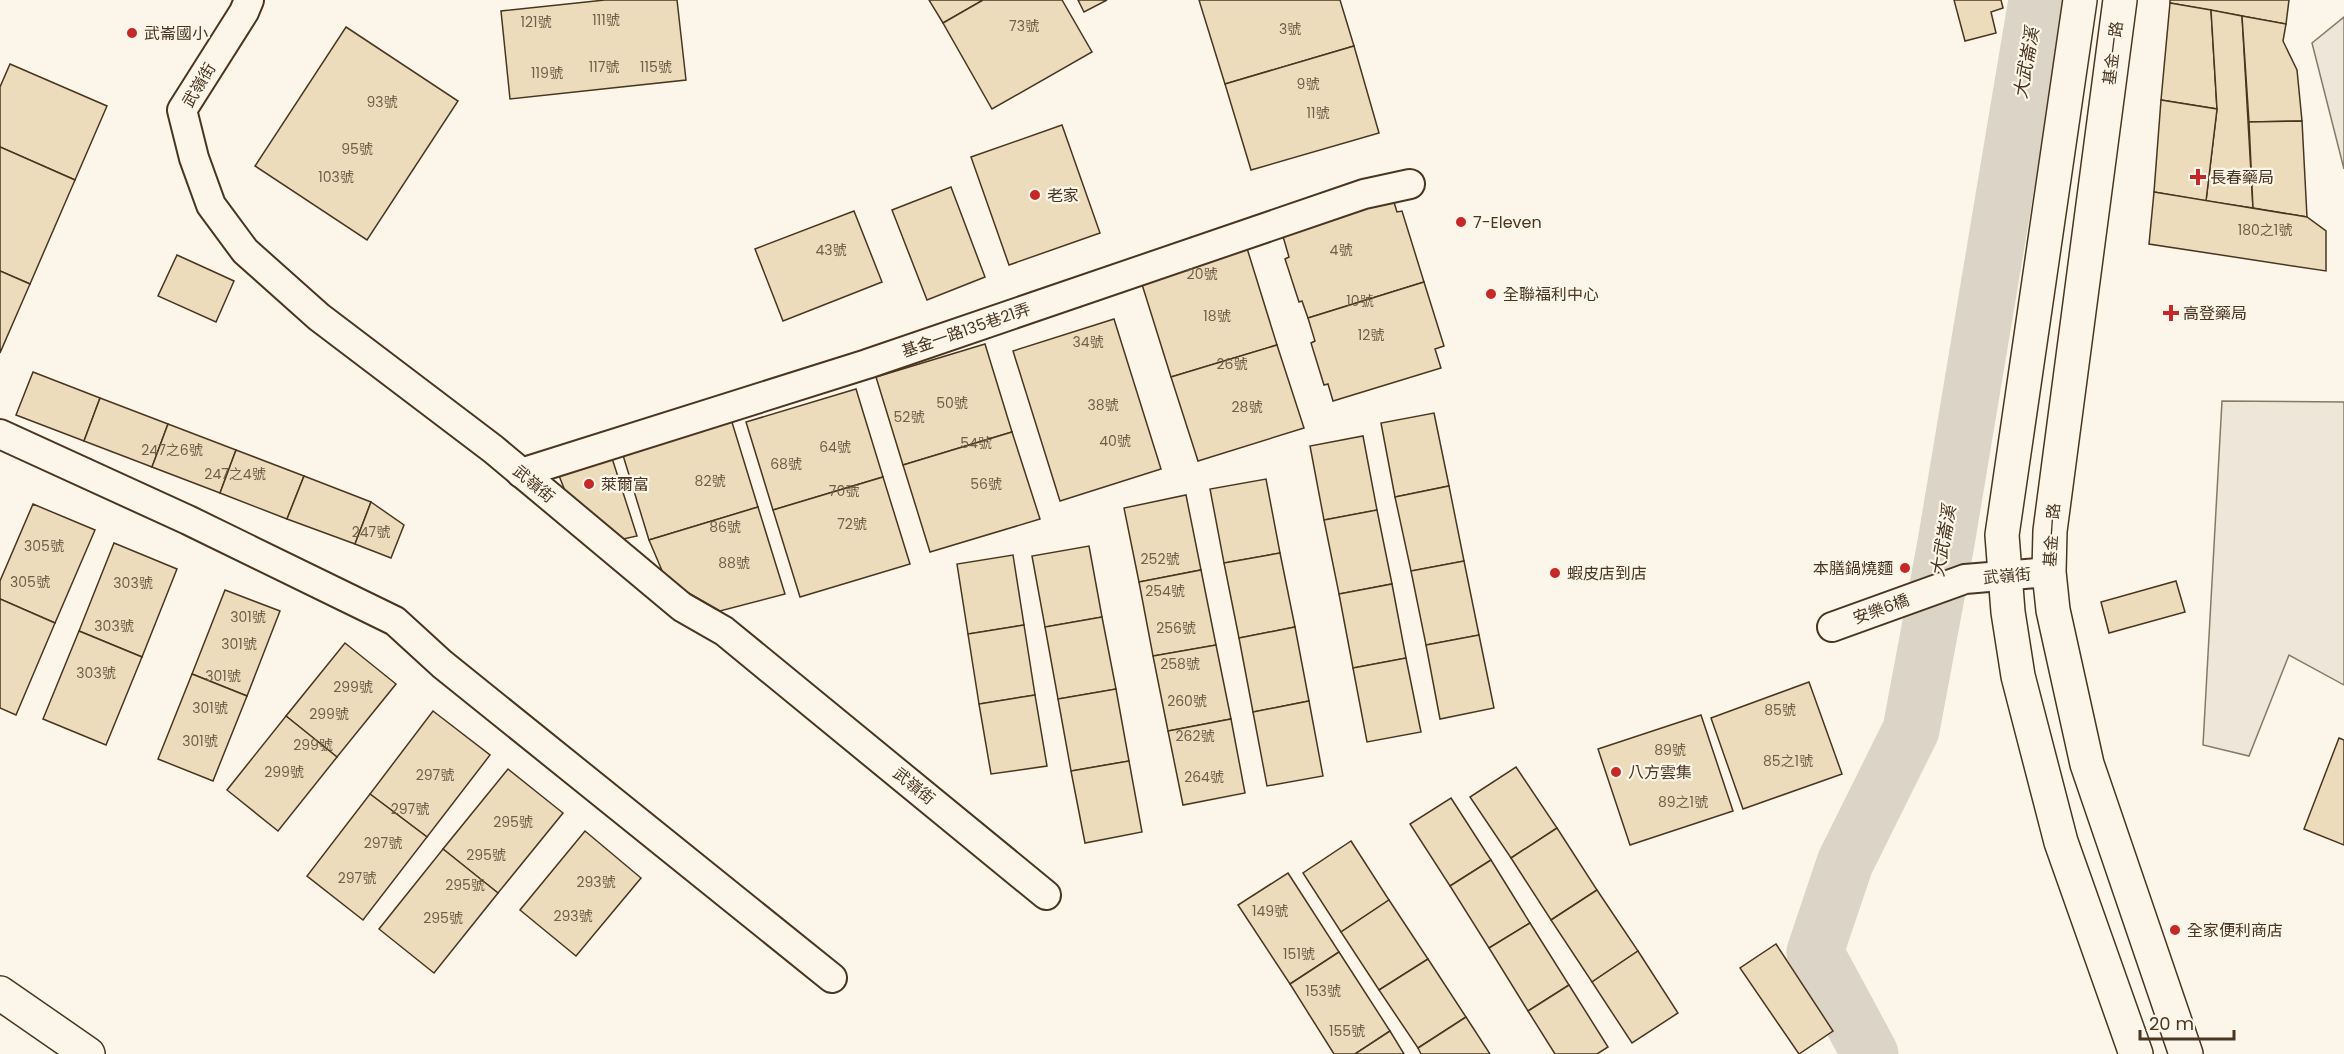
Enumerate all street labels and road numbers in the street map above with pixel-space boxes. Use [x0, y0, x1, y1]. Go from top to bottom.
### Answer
street label: 基金一路 [2098, 20, 2128, 86]
street label: 武嶺街 [177, 58, 221, 112]
street label: 基金一路135巷21弄 [898, 297, 1034, 363]
street label: 武嶺街 [508, 460, 560, 508]
street label: 基金一路 [2038, 502, 2066, 568]
street label: 武嶺街 [1982, 562, 2032, 590]
street label: 安樂6橋 [1850, 588, 1912, 630]
street label: 武嶺街 [888, 762, 940, 810]

